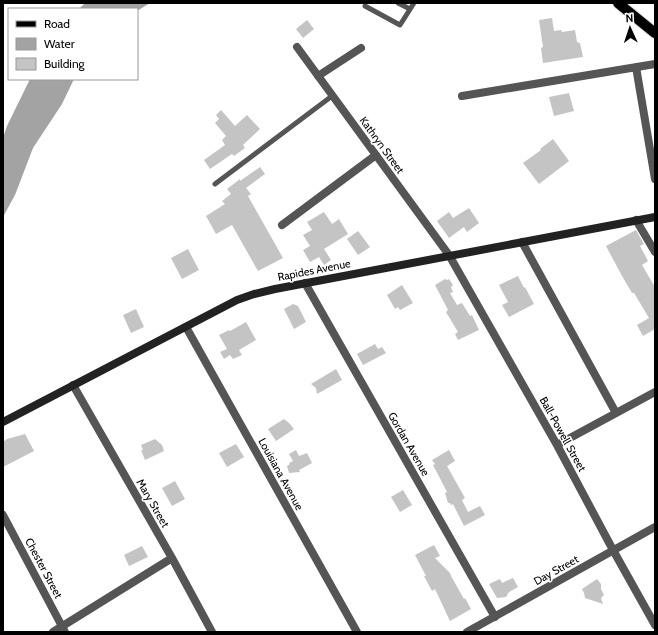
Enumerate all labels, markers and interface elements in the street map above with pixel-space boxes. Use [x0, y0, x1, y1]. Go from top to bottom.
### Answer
legend [8, 8, 138, 80]
north arrow [610, 8, 650, 48]
text: N [625, 11, 634, 25]
text: Road [44, 16, 70, 31]
text: Water [44, 36, 75, 51]
text: Building [44, 56, 86, 71]
street label: Kathryn Street [357, 114, 408, 176]
street label: Rapides Avenue [276, 256, 352, 284]
street label: Ball-Powell Street [537, 394, 589, 474]
street label: Gordan Avenue [385, 409, 433, 479]
street label: Louisiana Avenue [255, 435, 307, 513]
street label: Mary Street [133, 476, 173, 530]
street label: Chester Street [22, 535, 66, 601]
street label: Day Street [531, 552, 581, 588]

